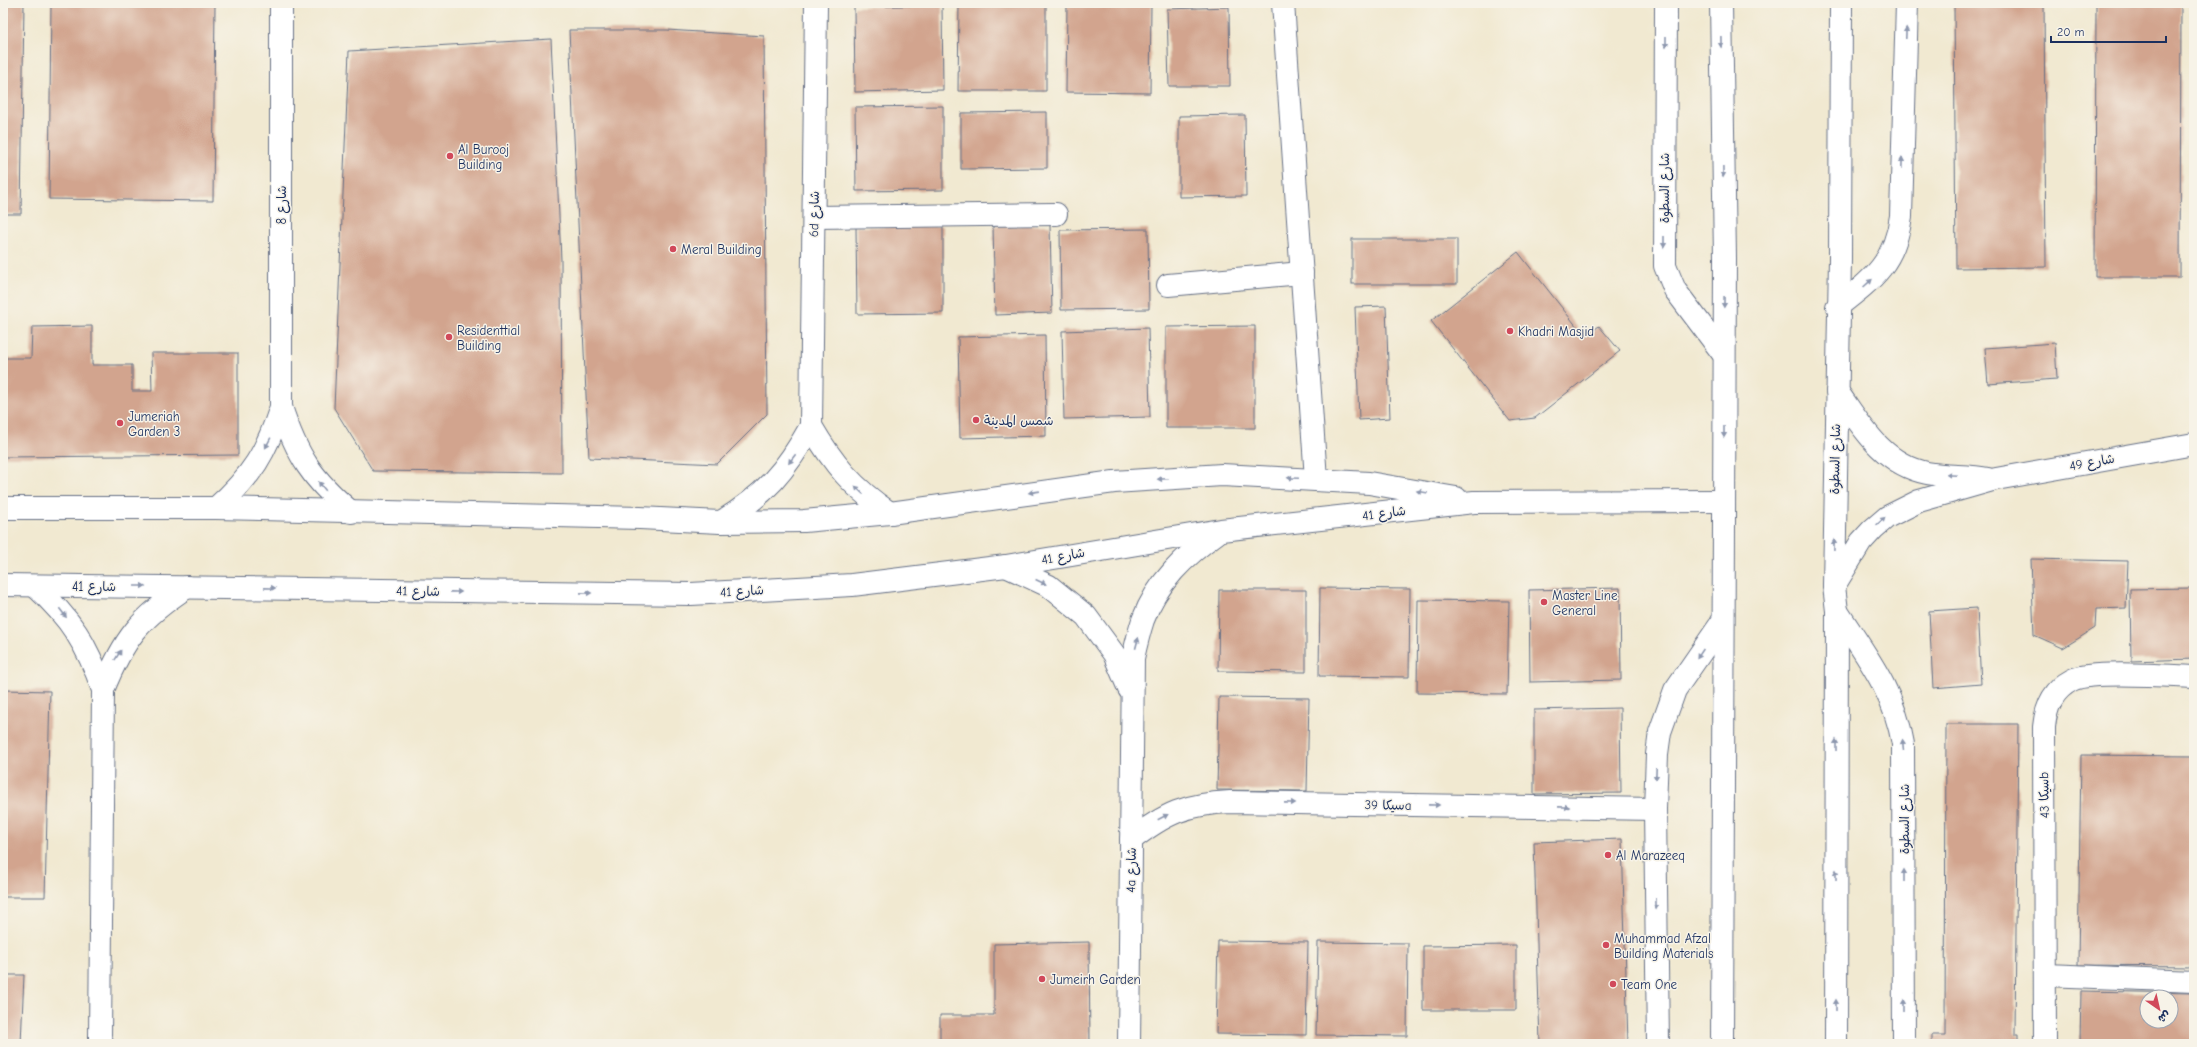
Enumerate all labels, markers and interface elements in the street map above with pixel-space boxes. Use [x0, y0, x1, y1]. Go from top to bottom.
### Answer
scale bar [2051, 18, 2166, 44]
text: 20 m [2057, 25, 2085, 39]
one-way arrow [1903, 26, 1909, 39]
one-way arrow [1663, 36, 1669, 49]
one-way arrow [1718, 36, 1724, 49]
place label: Al Burooj Building [458, 142, 509, 172]
marker: Al Burooj Building [445, 151, 455, 161]
street label: شارع السطوة [1657, 153, 1674, 223]
one-way arrow [1899, 156, 1905, 169]
one-way arrow [1720, 166, 1726, 179]
street label: 8 شارع [274, 185, 291, 225]
street label: 6d شارع [806, 191, 824, 237]
one-way arrow [1661, 236, 1667, 249]
place label: Meral Building [681, 242, 762, 257]
marker: Meral Building [668, 244, 678, 254]
one-way arrow [1863, 278, 1873, 287]
one-way arrow [1721, 296, 1727, 309]
place label: Residenttial Building [457, 323, 520, 353]
place label: Khadri Masjid [1518, 324, 1594, 339]
marker: Khadri Masjid [1505, 326, 1515, 336]
marker: Residenttial Building [444, 332, 454, 342]
place label: Jumeriah Garden 3 [128, 409, 180, 439]
place label: شمس المدينة [984, 413, 1053, 429]
marker: شمس المدينة [971, 415, 981, 425]
marker: Jumeriah Garden 3 [115, 418, 125, 428]
street label: شارع السطوة [1827, 424, 1845, 495]
one-way arrow [1721, 426, 1727, 439]
one-way arrow [265, 438, 271, 449]
street label: شارع 49 [2068, 451, 2116, 475]
one-way arrow [787, 454, 796, 465]
one-way arrow [1946, 471, 1958, 478]
one-way arrow [1157, 475, 1169, 482]
one-way arrow [1287, 475, 1299, 482]
one-way arrow [318, 481, 327, 492]
one-way arrow [854, 485, 864, 495]
one-way arrow [1416, 488, 1429, 494]
one-way arrow [1028, 489, 1040, 495]
street label: شارع 41 [1361, 503, 1407, 525]
one-way arrow [1877, 517, 1886, 526]
one-way arrow [1831, 538, 1837, 551]
street label: شارع 41 [1040, 545, 1086, 569]
street label: شارع 41 [72, 579, 116, 596]
one-way arrow [1036, 579, 1047, 585]
street label: شارع 41 [720, 582, 764, 602]
one-way arrow [134, 583, 147, 589]
street label: شارع 41 [396, 583, 440, 601]
one-way arrow [264, 585, 277, 591]
place label: Master Line General [1552, 588, 1618, 618]
one-way arrow [450, 589, 463, 595]
one-way arrow [580, 590, 593, 596]
marker: Master Line General [1539, 597, 1549, 607]
one-way arrow [59, 608, 67, 618]
one-way arrow [1134, 637, 1140, 649]
one-way arrow [115, 649, 122, 661]
one-way arrow [1696, 649, 1704, 660]
one-way arrow [1833, 738, 1839, 751]
one-way arrow [1899, 739, 1906, 751]
one-way arrow [1653, 768, 1659, 781]
street label: سيكا 43b [2036, 772, 2053, 818]
street label: شارع السطوة [1897, 784, 1914, 854]
street label: سيكا 39a [1364, 797, 1412, 814]
one-way arrow [1284, 800, 1297, 806]
one-way arrow [1428, 802, 1441, 808]
one-way arrow [1558, 804, 1571, 810]
one-way arrow [1157, 814, 1169, 821]
street label: 4a شارع [1123, 847, 1141, 893]
place label: Al Marazeeq [1616, 848, 1685, 863]
marker: Al Marazeeq [1603, 850, 1613, 860]
one-way arrow [1833, 868, 1839, 881]
one-way arrow [1901, 868, 1907, 881]
one-way arrow [1653, 898, 1659, 911]
place label: Muhammad Afzal Building Materials [1614, 931, 1713, 961]
marker: Muhammad Afzal Building Materials [1601, 940, 1611, 950]
place label: Jumeirh Garden [1050, 972, 1141, 987]
marker: Jumeirh Garden [1037, 974, 1047, 984]
place label: Team One [1621, 977, 1678, 992]
marker: Team One [1608, 979, 1618, 989]
north arrow [2139, 989, 2179, 1029]
one-way arrow [1833, 998, 1839, 1011]
one-way arrow [1901, 998, 1907, 1011]
text: ش [2156, 1008, 2173, 1026]

